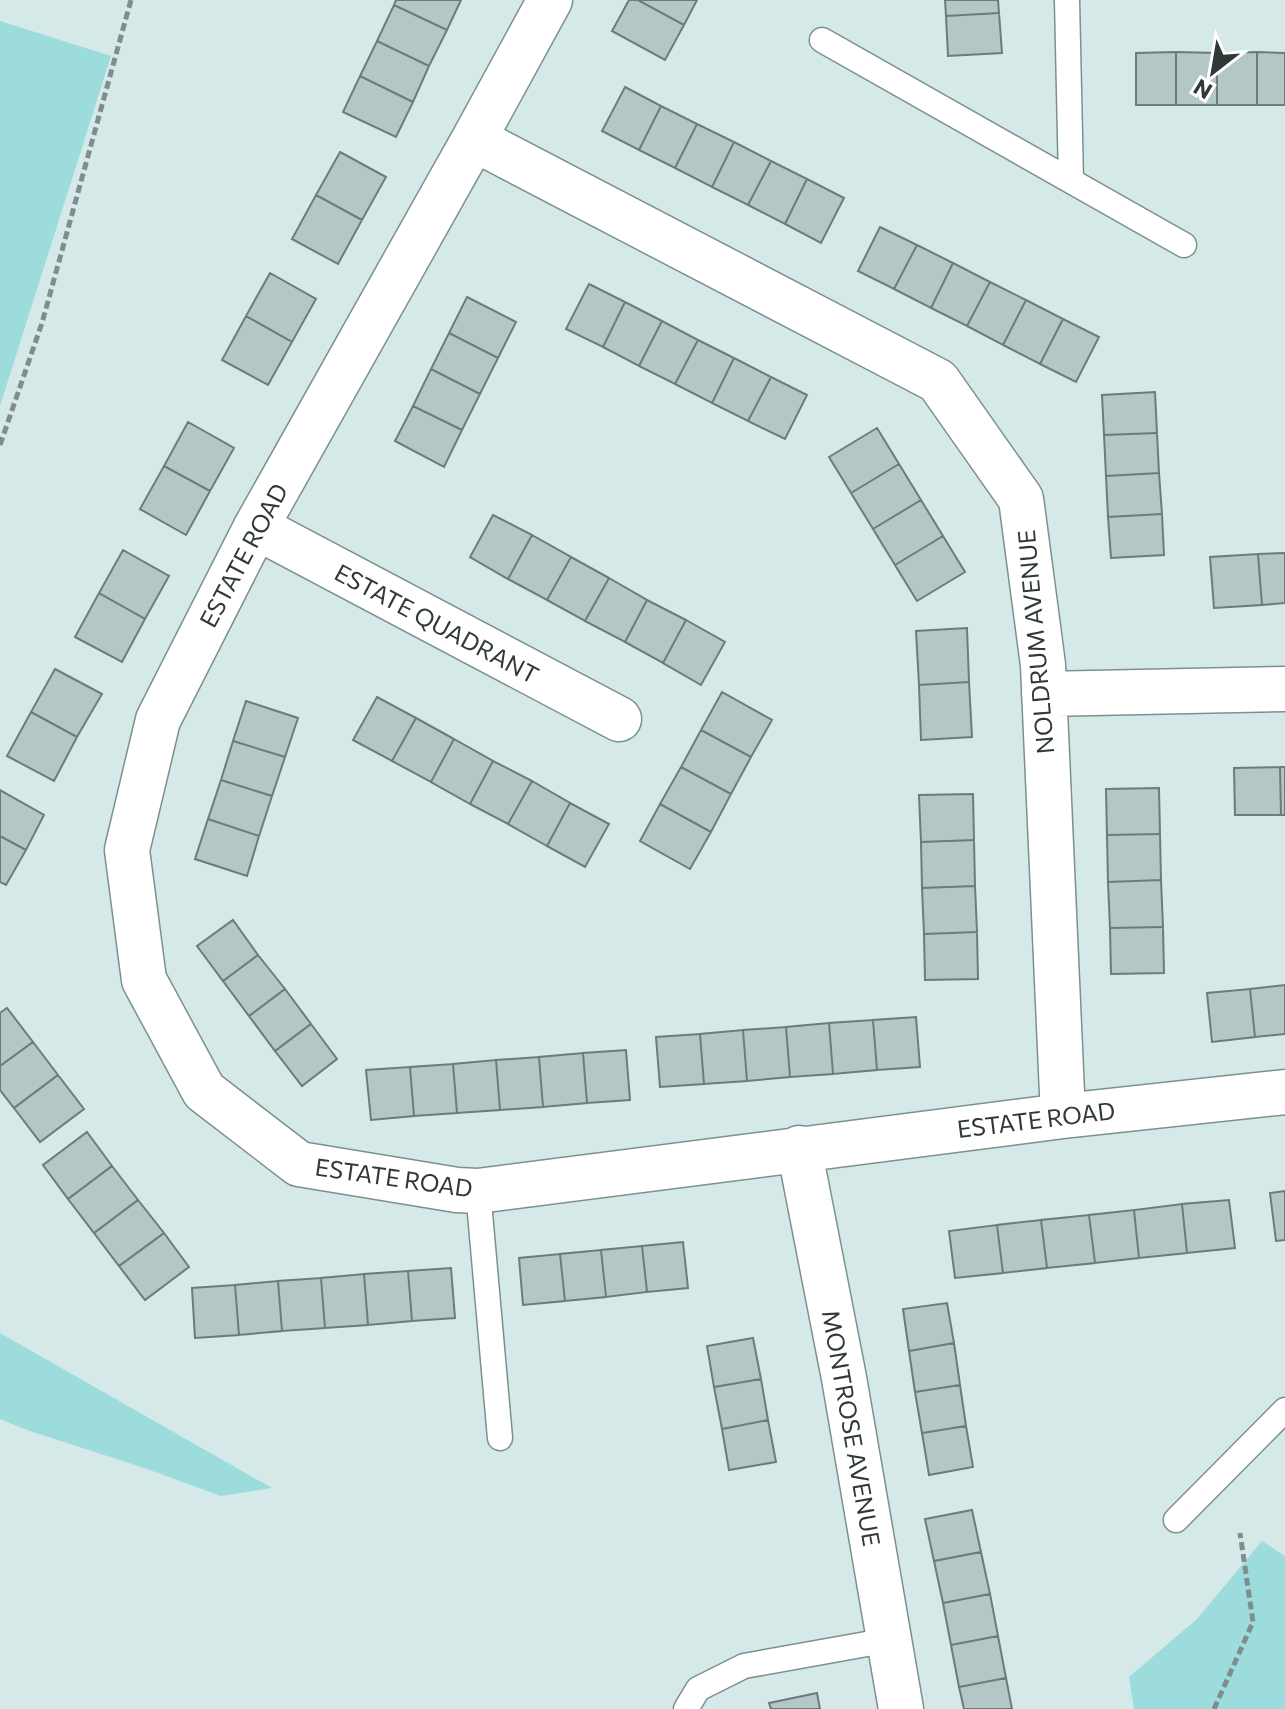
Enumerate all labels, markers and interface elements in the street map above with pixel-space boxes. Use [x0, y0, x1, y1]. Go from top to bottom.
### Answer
north arrow [1173, 32, 1253, 112]
text: N [1188, 74, 1216, 105]
street label: ESTATE ROAD [193, 478, 293, 632]
street label: NOLDRUM AVENUE [1011, 529, 1059, 755]
street label: ESTATE QUADRANT [330, 557, 544, 689]
street label: ESTATE ROAD [955, 1095, 1117, 1143]
street label: ESTATE ROAD [313, 1152, 475, 1202]
street label: MONTROSE AVENUE [817, 1308, 887, 1548]

